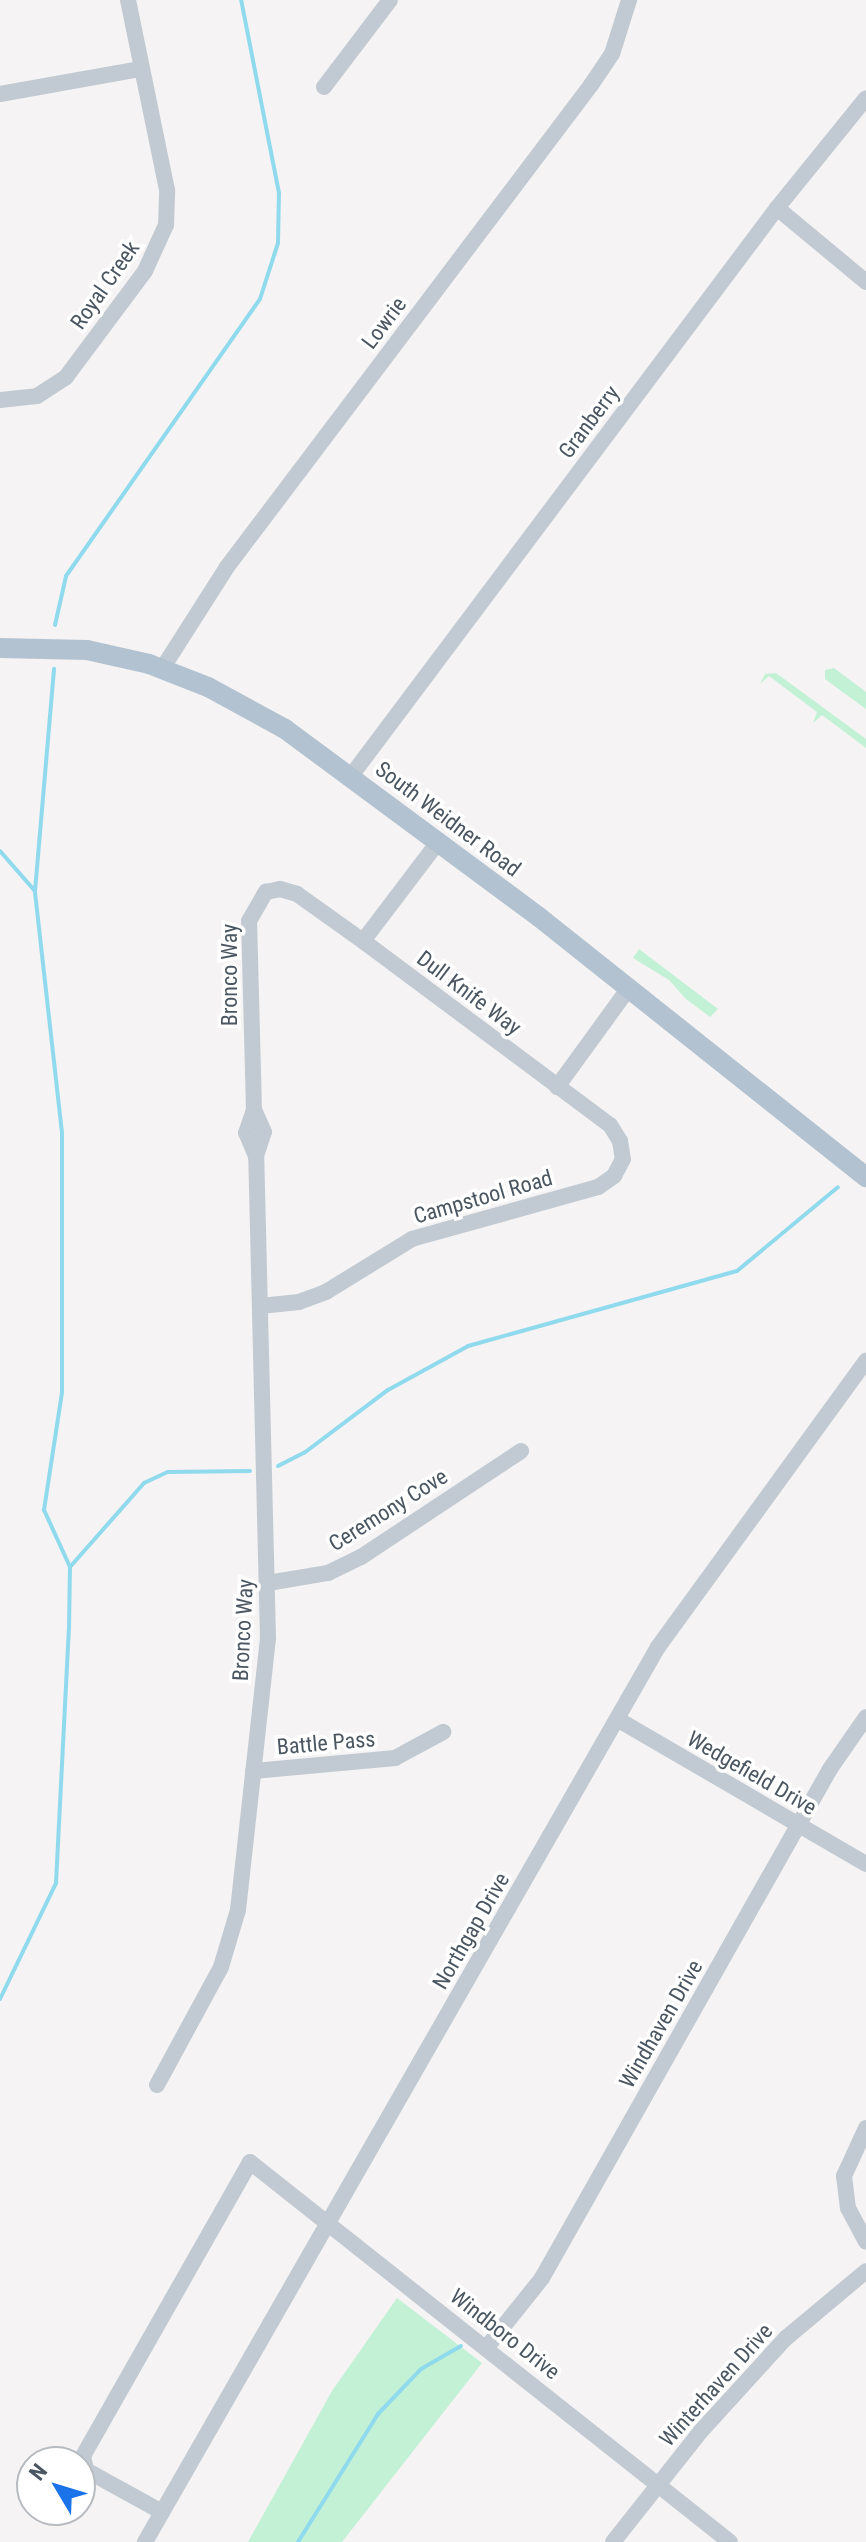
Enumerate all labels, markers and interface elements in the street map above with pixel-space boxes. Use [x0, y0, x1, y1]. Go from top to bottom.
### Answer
street label: Royal Creek [65, 236, 145, 334]
street label: Lowrie [356, 292, 412, 354]
street label: Granberry [553, 380, 625, 464]
street label: South Weidner Road [370, 756, 526, 882]
street label: Bronco Way [217, 924, 243, 1026]
street label: Dull Knife Way [412, 945, 526, 1041]
street label: Campstool Road [411, 1165, 555, 1229]
street label: Ceremony Cove [324, 1463, 452, 1557]
street label: Bronco Way [227, 1578, 259, 1682]
street label: Wedgefield Drive [683, 1725, 821, 1821]
street label: Battle Pass [276, 1726, 376, 1760]
street label: Northgap Drive [427, 1868, 515, 1994]
street label: Windhaven Drive [614, 1955, 708, 2093]
street label: Windboro Drive [445, 2283, 565, 2385]
street label: Winterhaven Drive [654, 2318, 778, 2452]
north arrow [16, 2446, 96, 2526]
text: N [24, 2459, 52, 2485]

